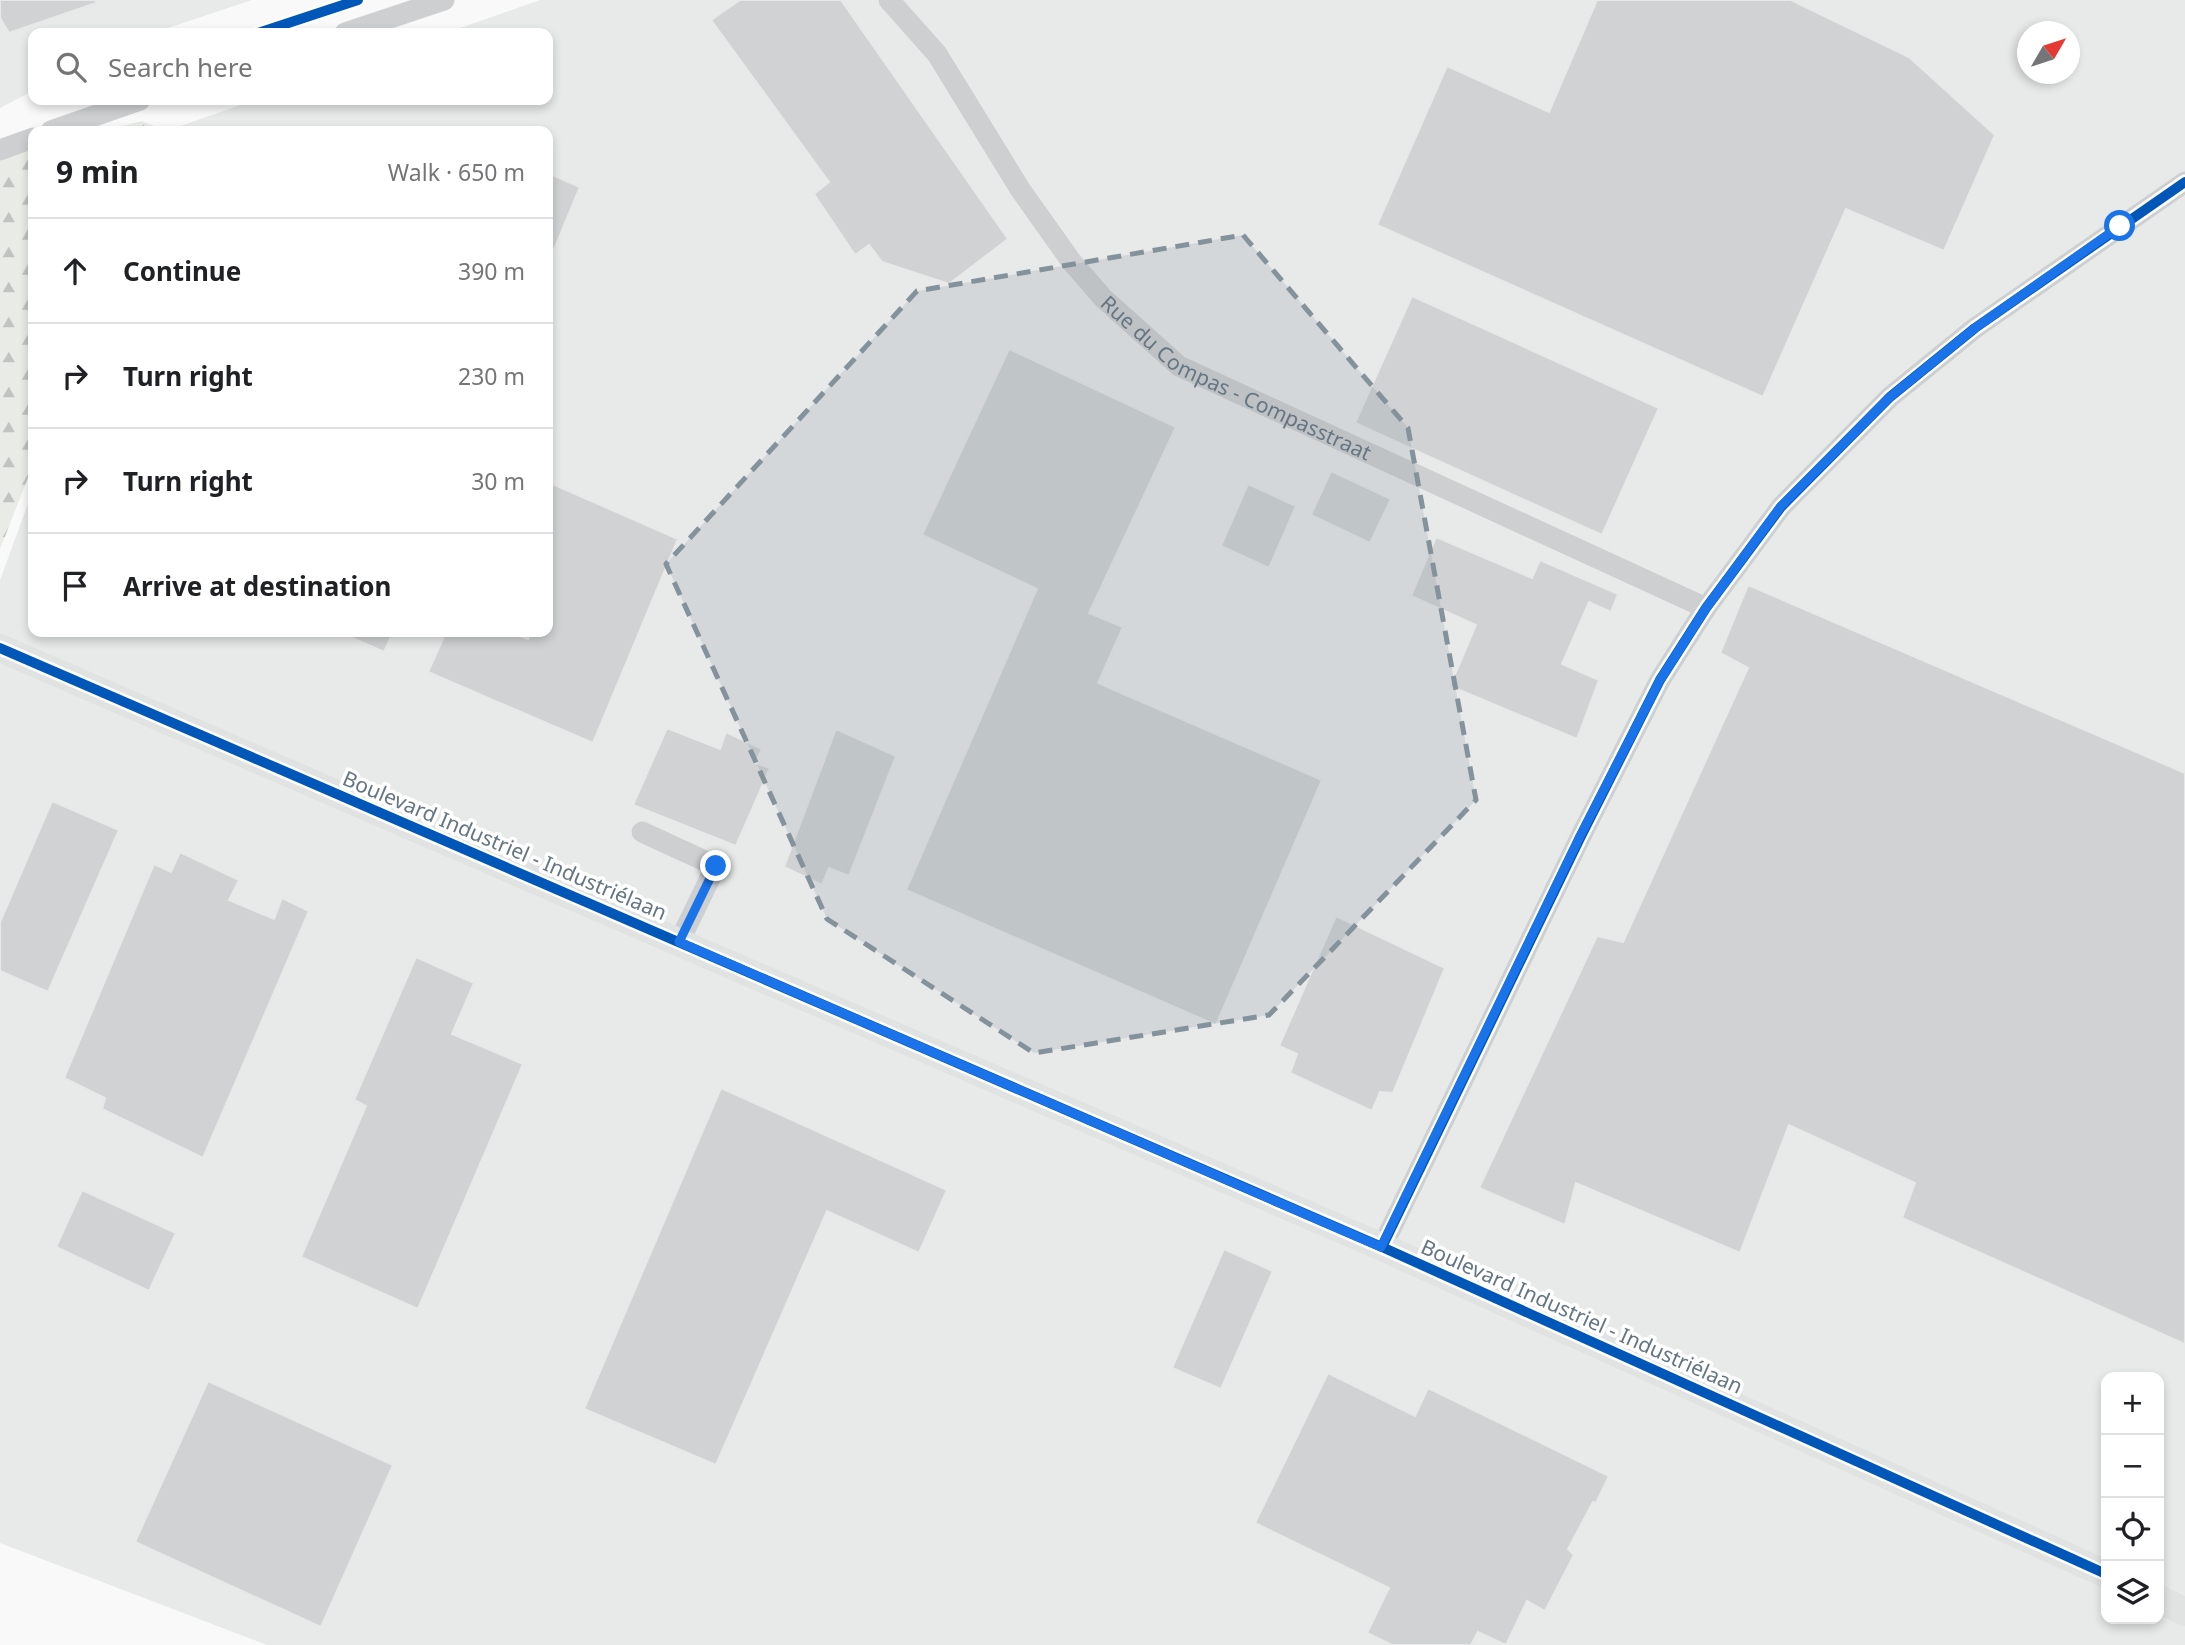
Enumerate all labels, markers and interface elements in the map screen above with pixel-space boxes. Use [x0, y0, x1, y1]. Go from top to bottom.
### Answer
north arrow [2017, 21, 2080, 84]
search box [28, 28, 553, 105]
icon: search [52, 48, 90, 86]
text: Search here [108, 49, 253, 85]
text: 9 min [56, 151, 139, 192]
text: Walk · 650 m [388, 156, 525, 188]
route start [2104, 210, 2135, 241]
icon: ahead [56, 252, 94, 290]
text: Continue [123, 253, 241, 289]
text: 390 m [458, 255, 525, 287]
street label: Rue du Compas - Compasstraat [1095, 289, 1376, 467]
icon: right [56, 357, 94, 395]
text: Turn right [123, 358, 253, 394]
text: 230 m [458, 360, 525, 392]
icon: right [56, 462, 94, 500]
text: Turn right [123, 463, 253, 499]
text: 30 m [471, 465, 525, 497]
icon: arrive [56, 567, 94, 605]
text: Arrive at destination [123, 568, 392, 604]
street label: Boulevard Industriel - Industriélaan [339, 764, 671, 926]
route end [700, 850, 731, 881]
street label: Boulevard Industriel - Industriélaan [1417, 1232, 1747, 1400]
map controls [2101, 1372, 2164, 1624]
button: + [2101, 1372, 2164, 1435]
button: − [2101, 1435, 2164, 1498]
button: locate [2101, 1498, 2164, 1561]
button: layers [2101, 1561, 2164, 1624]

